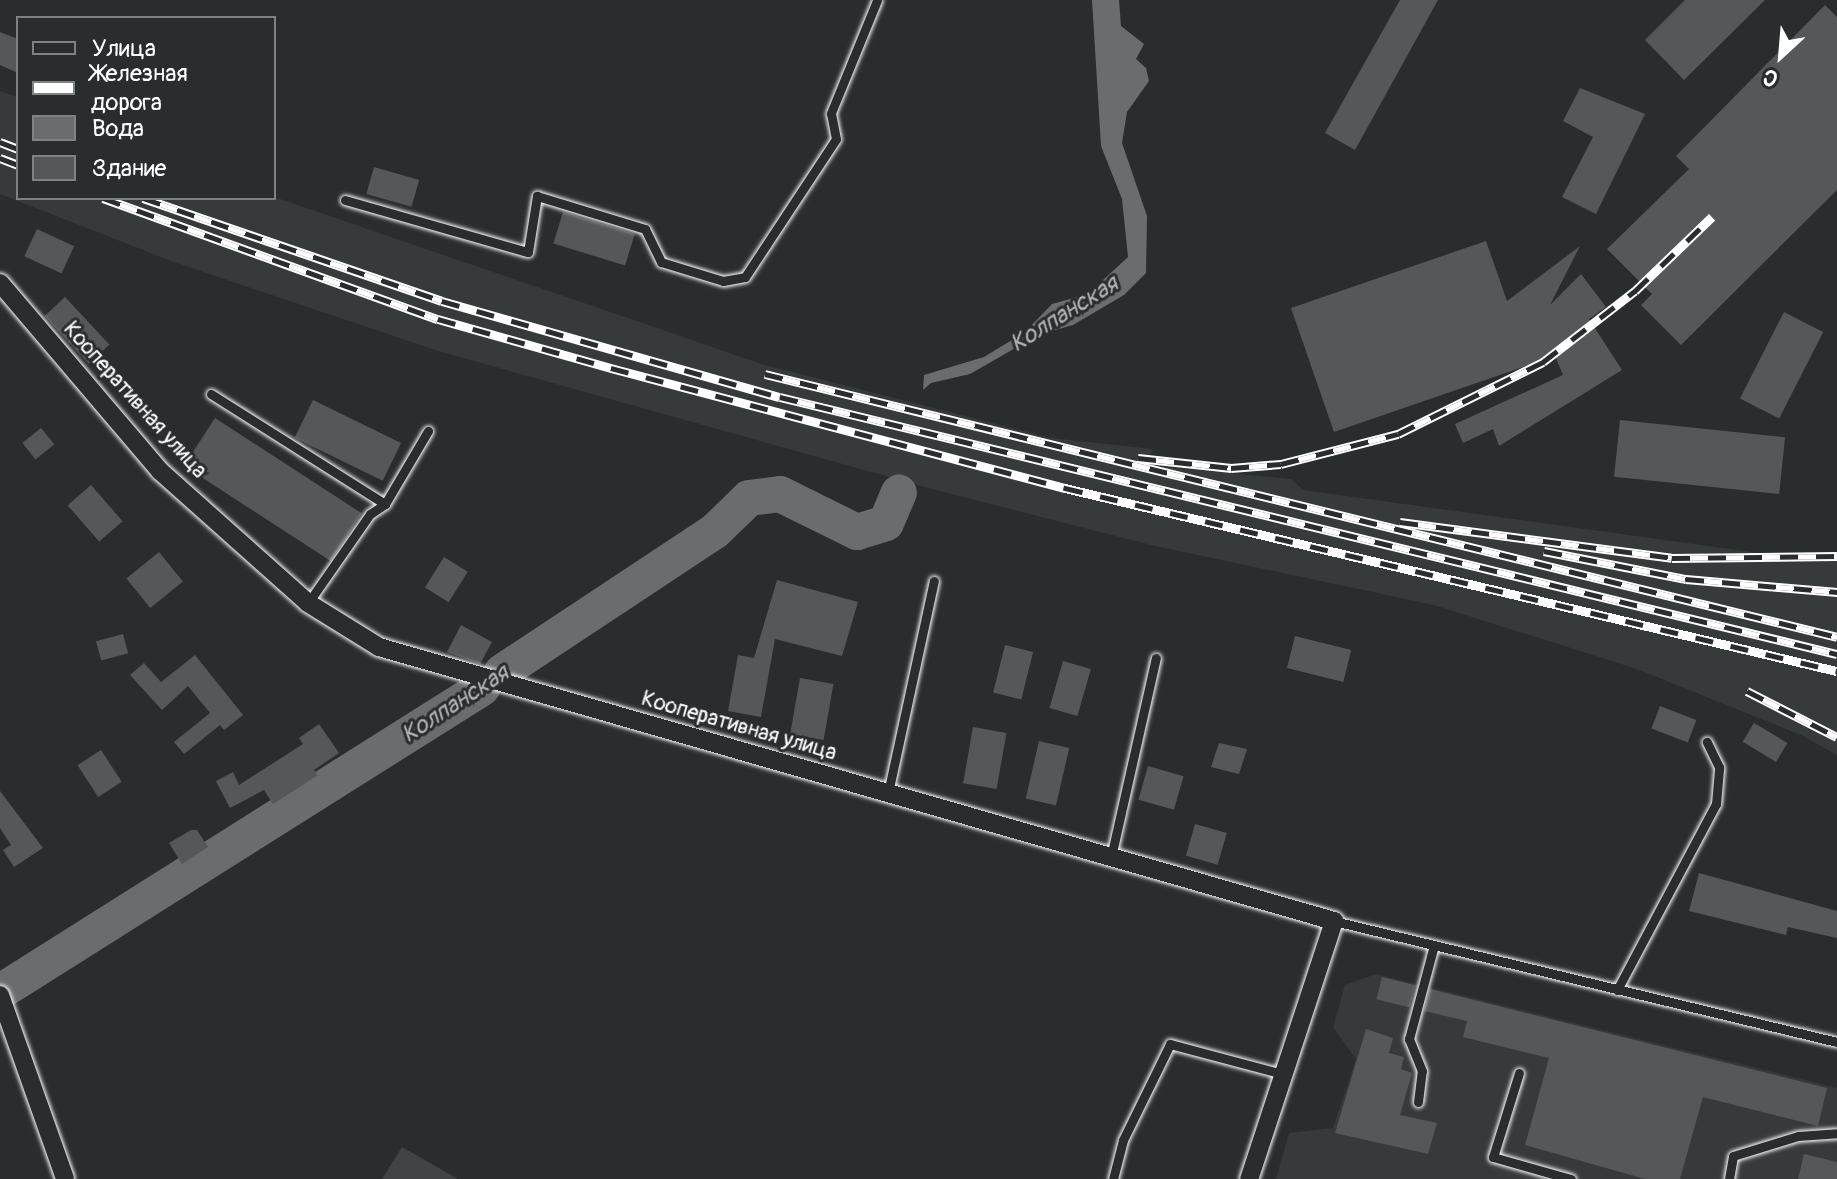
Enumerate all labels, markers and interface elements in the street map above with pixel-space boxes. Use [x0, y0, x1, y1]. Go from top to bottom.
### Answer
legend [16, 16, 276, 200]
north arrow [1741, 16, 1821, 96]
text: Улица [92, 34, 156, 63]
text: Железная дорога [91, 59, 188, 117]
text: С [1758, 62, 1783, 93]
text: Вода [92, 114, 144, 143]
text: Здание [92, 154, 166, 183]
water label: Колпанская [1005, 270, 1123, 358]
street label: Кооперативная улица [58, 316, 212, 484]
water label: Колпанская [396, 659, 514, 749]
street label: Кооперативная улица [638, 686, 840, 766]

